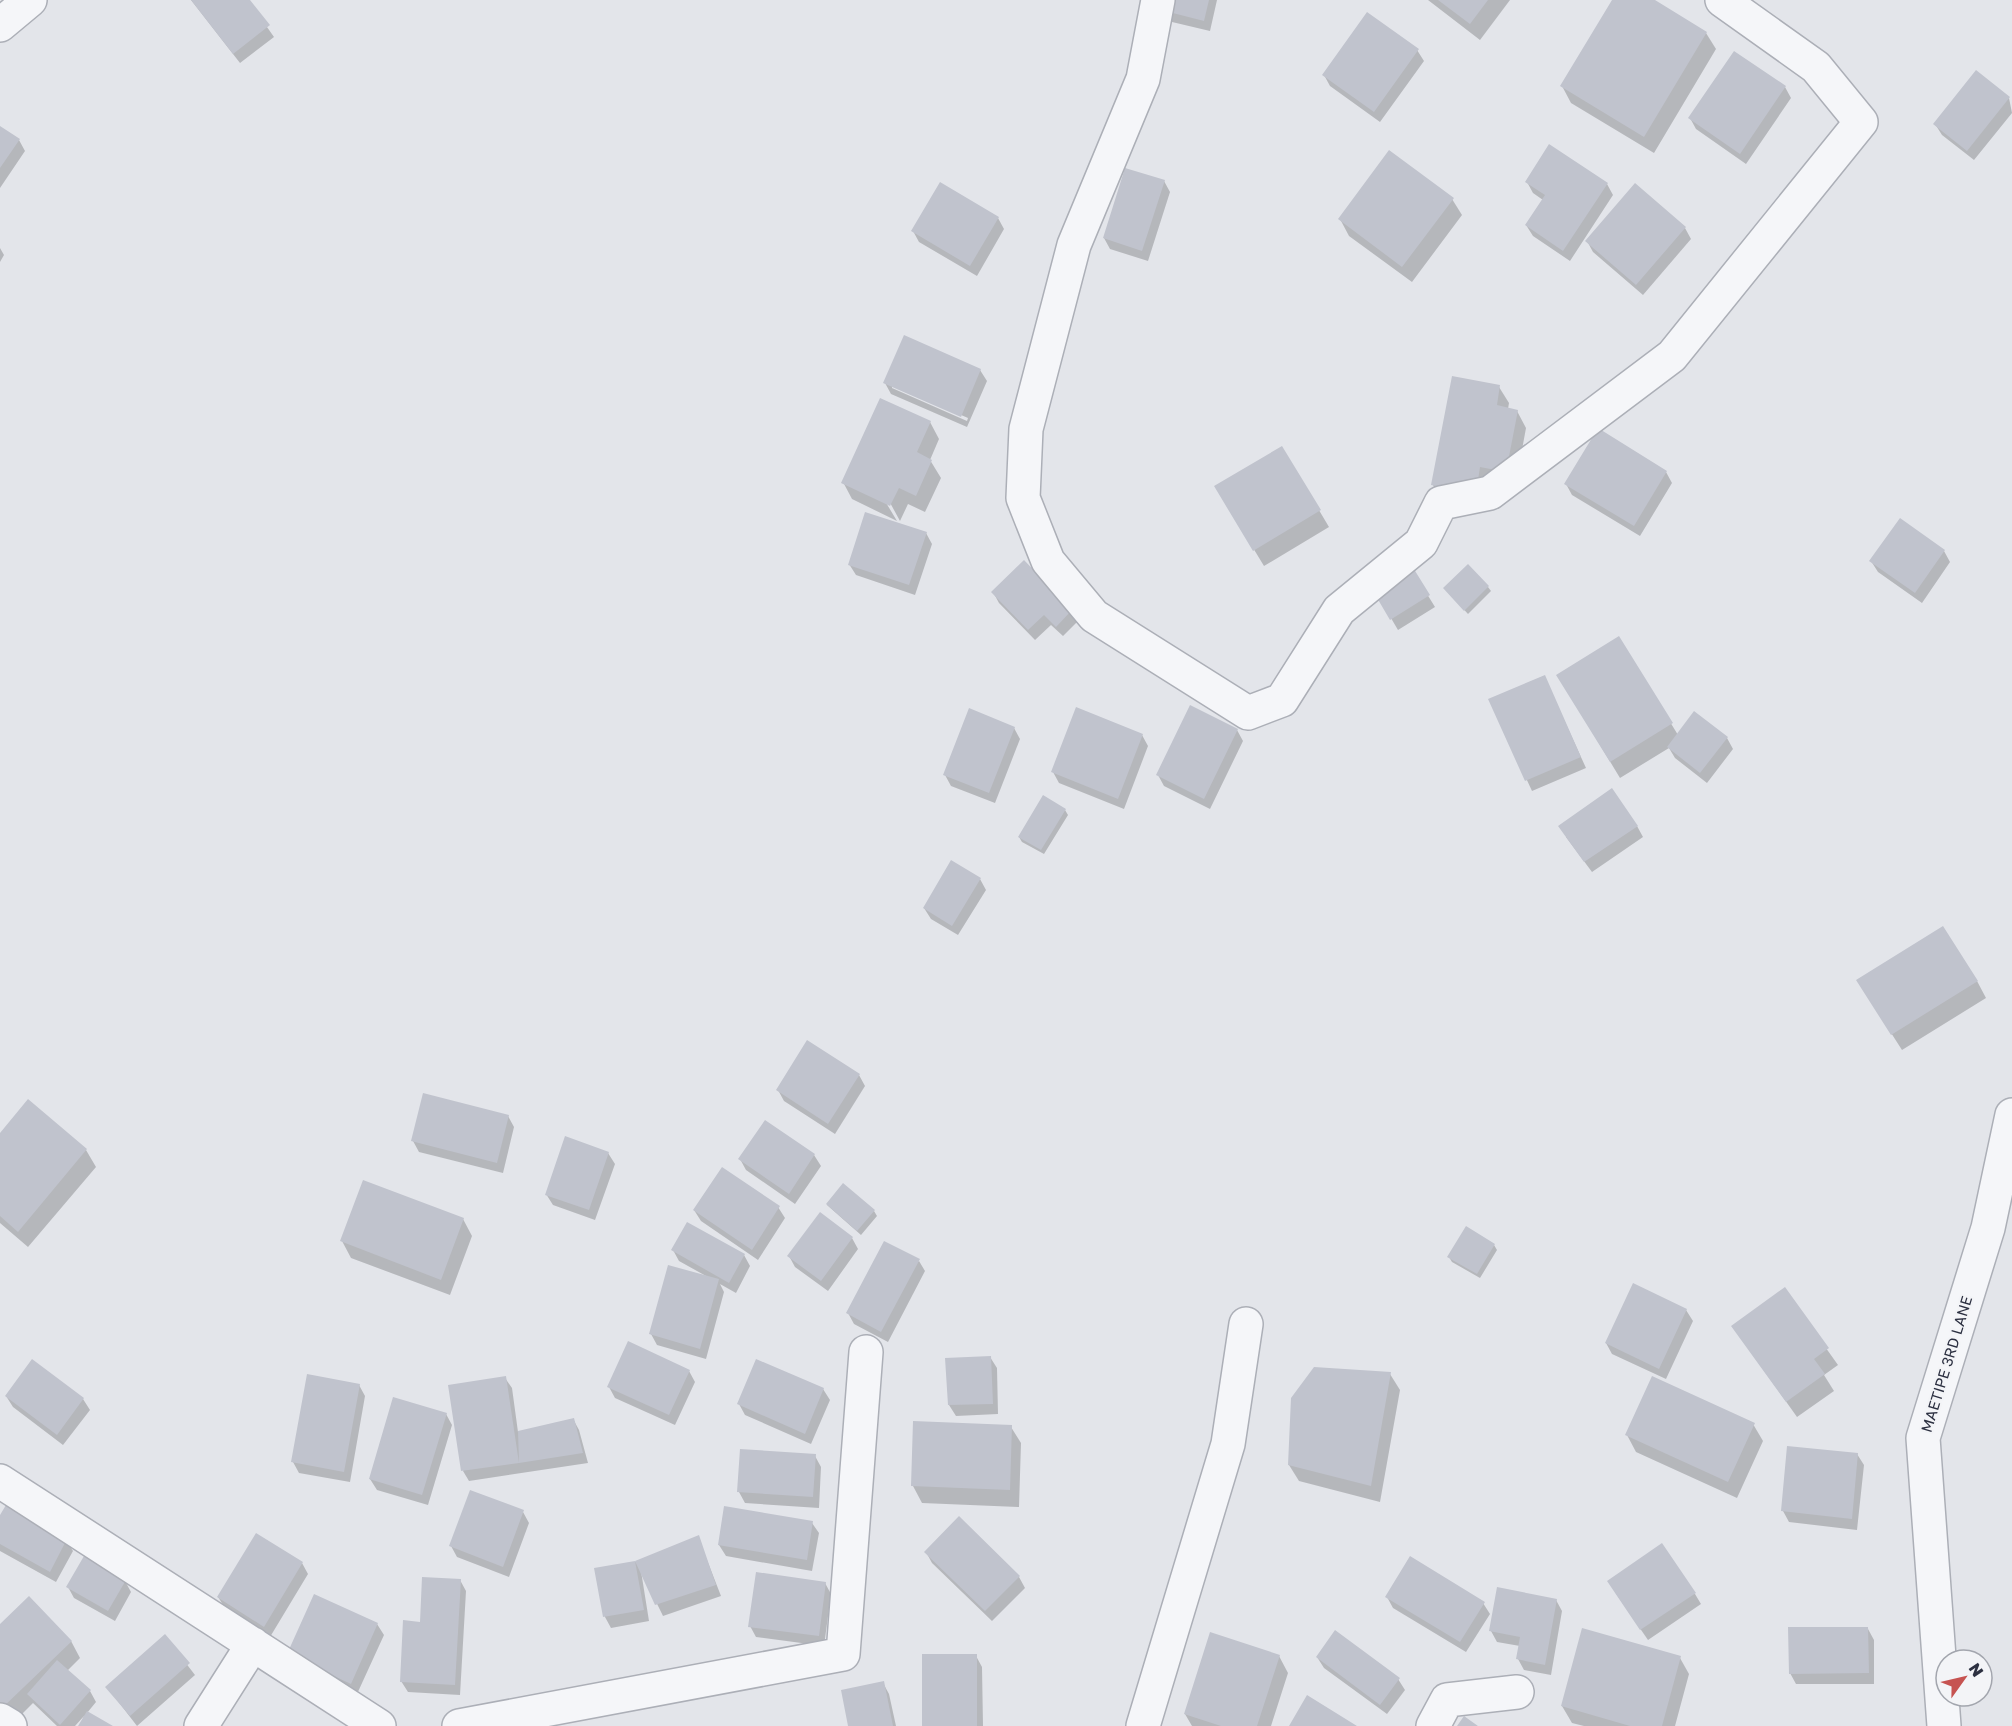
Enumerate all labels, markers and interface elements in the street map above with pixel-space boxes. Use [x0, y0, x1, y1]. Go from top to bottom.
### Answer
street label: MAETIPE 3RD LANE [1917, 1294, 1975, 1434]
north arrow [1934, 1648, 1994, 1708]
text: N [1965, 1659, 1988, 1680]

